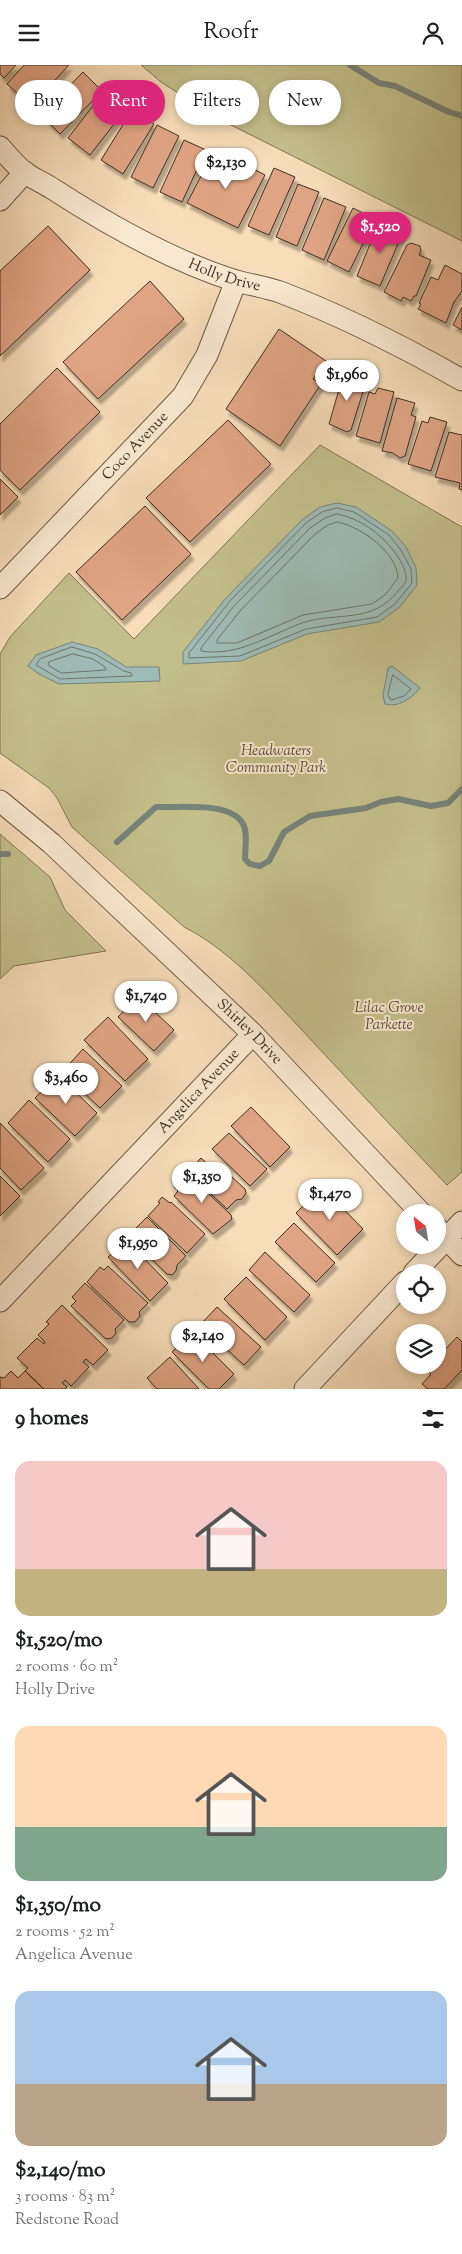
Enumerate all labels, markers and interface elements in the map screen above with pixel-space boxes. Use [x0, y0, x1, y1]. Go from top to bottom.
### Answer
text: Roofr [203, 17, 259, 49]
icon: menu [15, 19, 43, 47]
icon: person [419, 19, 447, 47]
chip: Buy [15, 80, 82, 125]
chip: Rent [92, 80, 165, 125]
chip: Filters [175, 80, 259, 125]
chip: New [269, 80, 341, 125]
pin: $2,130 [185, 147, 267, 190]
text: $2,130 [206, 152, 246, 175]
pin: $1,520 [339, 211, 421, 254]
text: $1,520 [360, 216, 400, 239]
street label: Holly Drive [185, 254, 262, 297]
pin: $1,960 [306, 359, 388, 402]
text: $1,960 [326, 364, 368, 387]
street label: Coco Avenue [97, 407, 173, 485]
park label: Headwaters Community Park [226, 741, 326, 779]
pin: $1,740 [105, 981, 187, 1023]
text: $1,740 [125, 985, 167, 1008]
street label: Shirley Drive [212, 994, 287, 1069]
park label: Lilac Grove Parkette [355, 998, 423, 1036]
street label: Angelica Avenue [153, 1044, 244, 1139]
pin: $3,460 [25, 1063, 107, 1105]
text: $3,460 [44, 1067, 88, 1090]
pin: $1,350 [161, 1161, 243, 1204]
text: $1,350 [183, 1166, 221, 1189]
pin: $1,470 [289, 1179, 371, 1221]
text: $1,470 [309, 1183, 351, 1206]
north arrow [396, 1204, 446, 1254]
map controls [396, 1204, 446, 1374]
pin: $1,950 [97, 1227, 179, 1270]
text: $1,950 [118, 1232, 158, 1255]
button: locate [396, 1264, 446, 1314]
pin: $2,140 [162, 1321, 244, 1363]
button: layers [396, 1324, 446, 1374]
text: $2,140 [182, 1325, 224, 1348]
text: 9 homes [15, 1404, 88, 1434]
icon: filters [419, 1405, 447, 1433]
icon: home [186, 1494, 276, 1584]
text: $1,520/mo [15, 1626, 103, 1656]
text: 2 rooms · 60 m² [15, 1656, 118, 1679]
text: Holly Drive [15, 1679, 95, 1702]
icon: home [186, 1759, 276, 1849]
text: $1,350/mo [15, 1891, 101, 1921]
text: 2 rooms · 52 m² [15, 1921, 115, 1944]
text: Angelica Avenue [15, 1944, 133, 1967]
icon: home [186, 2024, 276, 2114]
text: $2,140/mo [15, 2156, 105, 2186]
text: 3 rooms · 83 m² [15, 2186, 115, 2209]
text: Redstone Road [15, 2209, 119, 2232]

